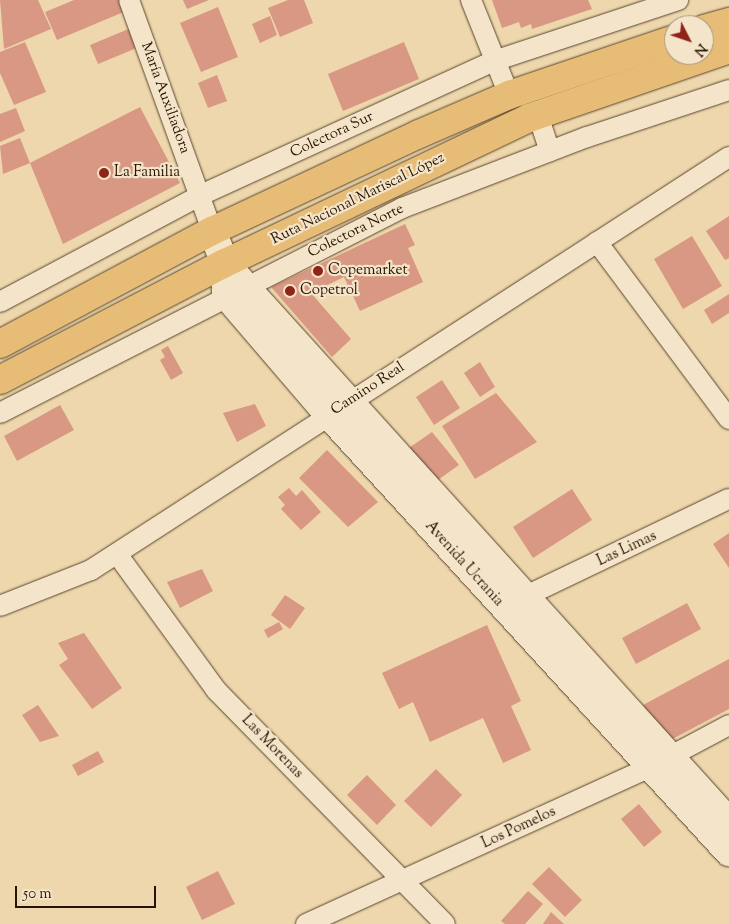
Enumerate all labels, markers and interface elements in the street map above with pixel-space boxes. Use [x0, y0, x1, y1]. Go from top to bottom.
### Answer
north arrow [664, 15, 714, 65]
text: N [688, 38, 711, 60]
street label: María Auxiliadora [136, 40, 194, 156]
street label: Colectora Sur [288, 108, 376, 162]
street label: Ruta Nacional Mariscal López [268, 149, 448, 249]
place label: La Familia [114, 164, 180, 182]
marker: La Familia [98, 167, 110, 179]
street label: Colectora Norte [305, 200, 407, 262]
place label: Copemarket [328, 262, 408, 280]
marker: Copemarket [312, 265, 324, 277]
place label: Copetrol [300, 282, 358, 300]
marker: Copetrol [284, 285, 296, 297]
street label: Camino Real [328, 359, 408, 419]
street label: Avenida Ucrania [421, 518, 507, 610]
street label: Las Limas [594, 527, 660, 571]
street label: Las Morenas [237, 712, 307, 782]
street label: Los Pomelos [479, 803, 559, 853]
scale bar [18, 876, 159, 908]
text: 50 m [23, 884, 52, 905]

